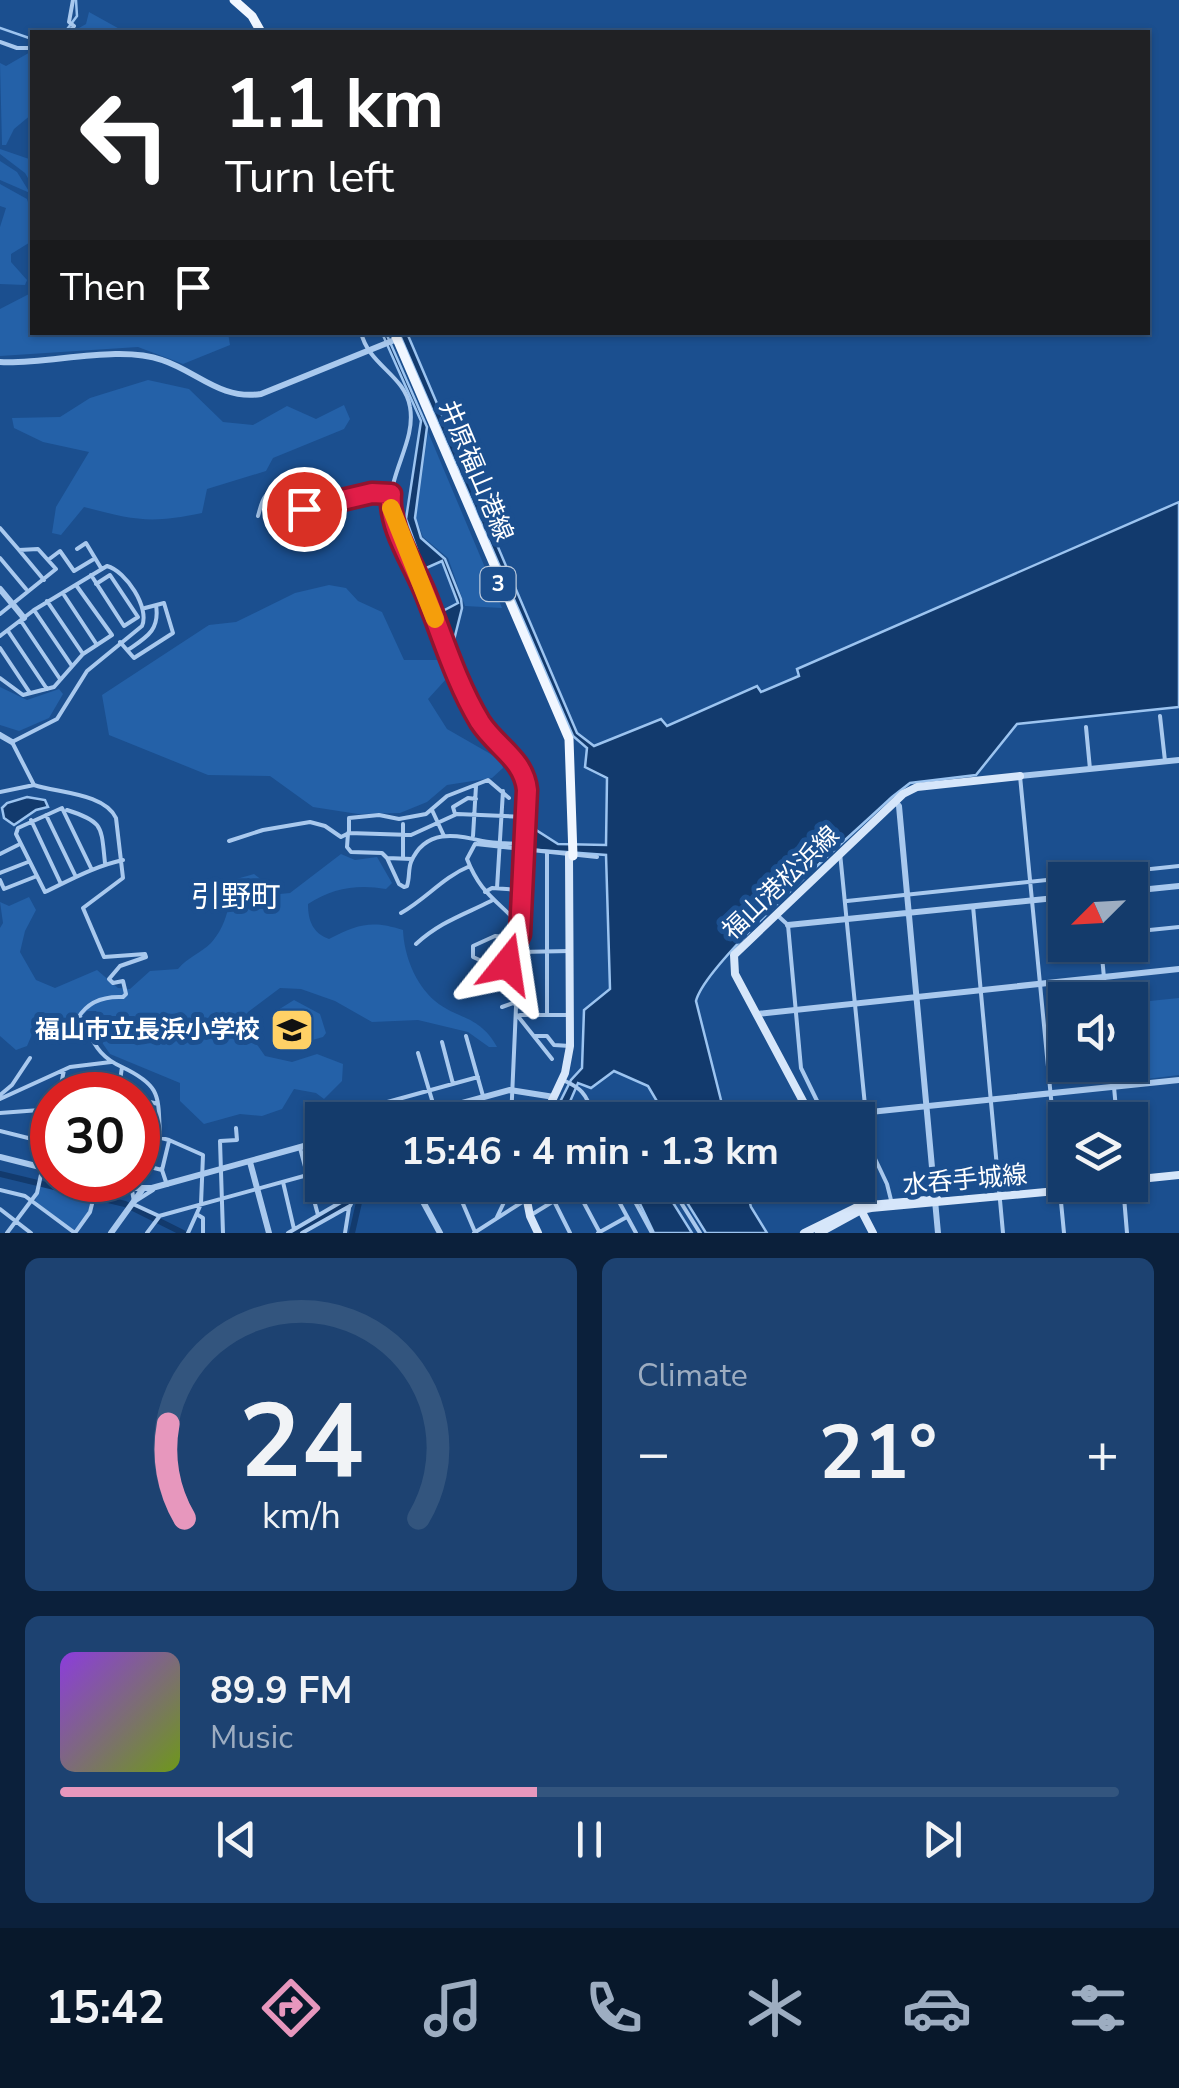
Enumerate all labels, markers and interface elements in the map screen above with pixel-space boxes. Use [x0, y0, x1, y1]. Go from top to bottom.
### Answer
text: 1.1 km [225, 56, 444, 152]
icon: left [60, 70, 190, 200]
text: Turn left [225, 147, 394, 208]
icon: arrive [166, 260, 221, 315]
text: Then [60, 262, 146, 313]
street label: 井原福山港線 [431, 395, 521, 547]
pin [262, 467, 347, 552]
icon: arrive [277, 482, 332, 537]
road number: 3 [480, 567, 516, 601]
street label: 福山港松浜線 [715, 819, 847, 947]
north arrow [1048, 862, 1148, 962]
map controls [1048, 862, 1148, 1202]
district label: 引野町 [191, 877, 281, 918]
position arrow [455, 912, 559, 1016]
button: sound [1048, 982, 1148, 1082]
school or university icon: 福山市立長浜小学校 [269, 1007, 315, 1053]
place label: 福山市立長浜小学校 [35, 1013, 260, 1047]
speed limit sign: 30 [30, 1072, 160, 1202]
button: layers [1048, 1102, 1148, 1202]
text: 15:46 · 4 min · 1.3 km [401, 1126, 779, 1177]
street label: 水呑手城線 [901, 1158, 1029, 1202]
text: Climate [637, 1354, 748, 1397]
text: 24 [239, 1371, 363, 1513]
text: 21° [819, 1402, 937, 1504]
text: − [637, 1416, 670, 1491]
text: + [1086, 1416, 1119, 1491]
text: km/h [262, 1492, 340, 1541]
text: 89.9 FM [210, 1665, 352, 1716]
text: Music [210, 1716, 293, 1759]
icon: previous [209, 1812, 264, 1867]
icon: pause [562, 1812, 617, 1867]
icon: next [915, 1812, 970, 1867]
icon: directions [256, 1973, 326, 2043]
icon: music [418, 1973, 488, 2043]
icon: phone [579, 1973, 649, 2043]
icon: climate [740, 1973, 810, 2043]
icon: car [902, 1973, 972, 2043]
icon: filters [1063, 1973, 1133, 2043]
text: 15:42 [46, 1978, 165, 2039]

